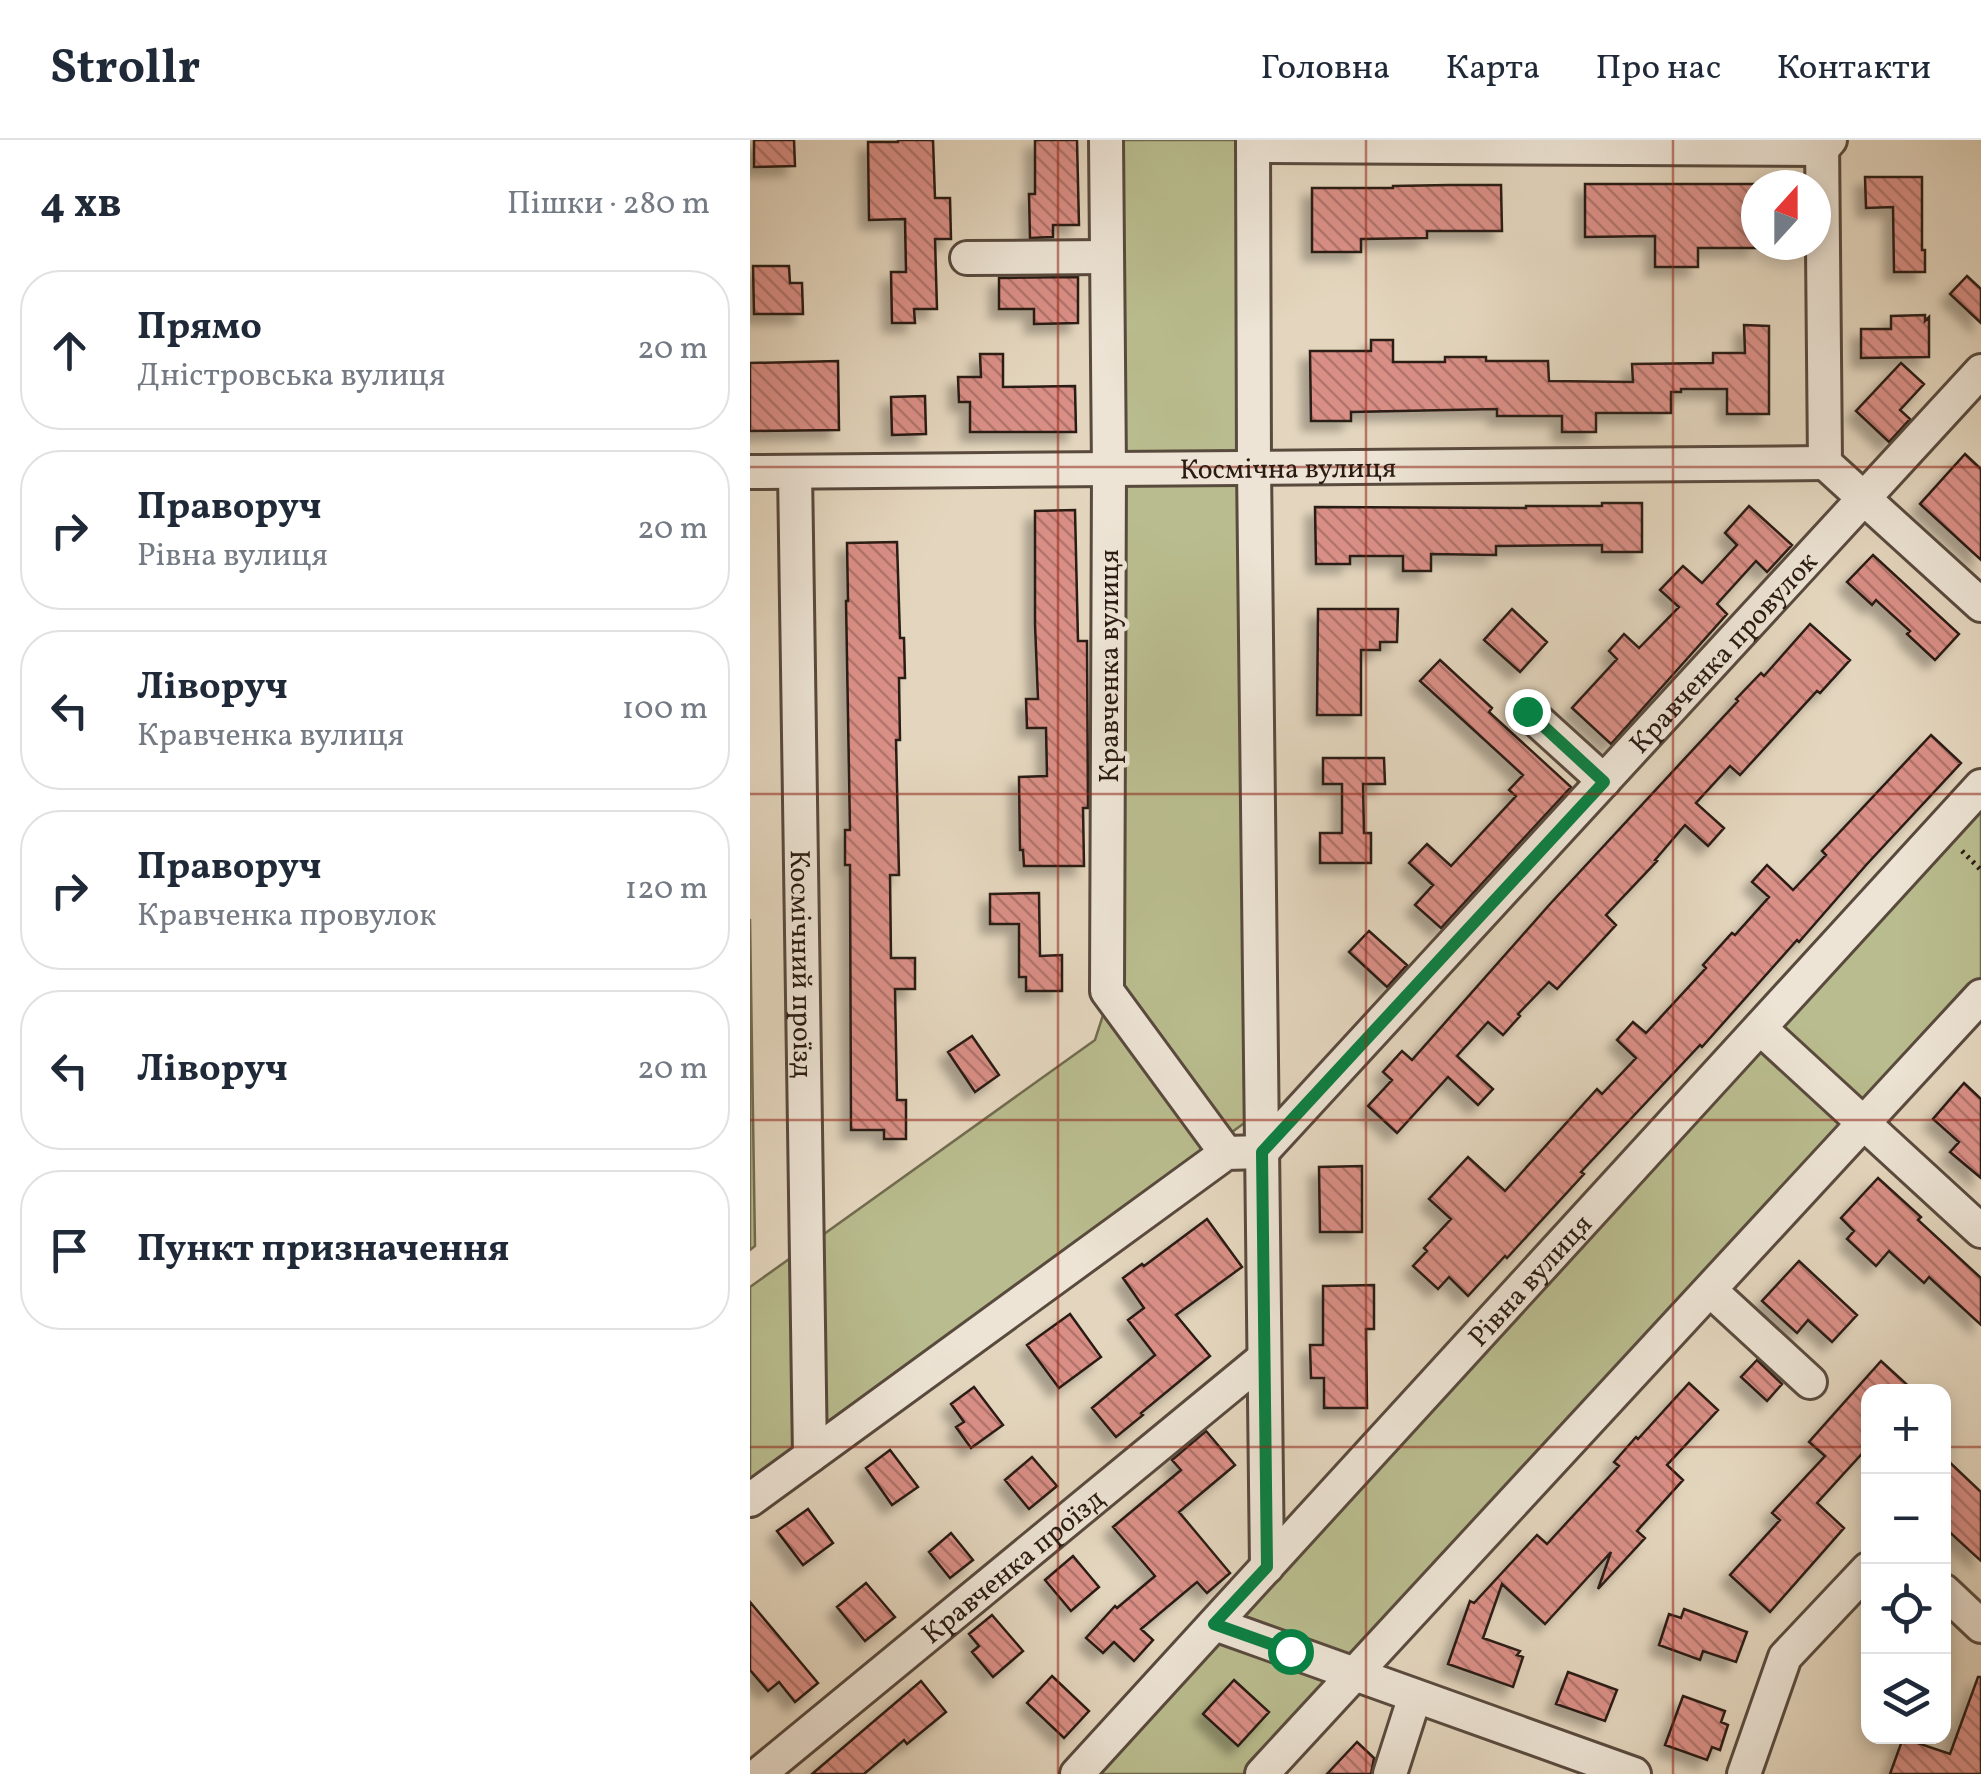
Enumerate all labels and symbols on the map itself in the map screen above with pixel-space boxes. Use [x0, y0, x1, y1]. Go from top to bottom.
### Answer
north arrow [1741, 170, 1831, 260]
street label: Космічна вулиця [1180, 450, 1396, 490]
street label: Кравченка провулок [1621, 544, 1827, 763]
street label: Кравченка вулиця [1091, 549, 1130, 783]
route end [1505, 689, 1551, 735]
street label: Космічний проїзд [779, 849, 821, 1079]
street label: Рівна вулиця [1460, 1207, 1602, 1356]
street label: Кравченка проїзд [914, 1480, 1113, 1654]
route start [1268, 1629, 1314, 1675]

